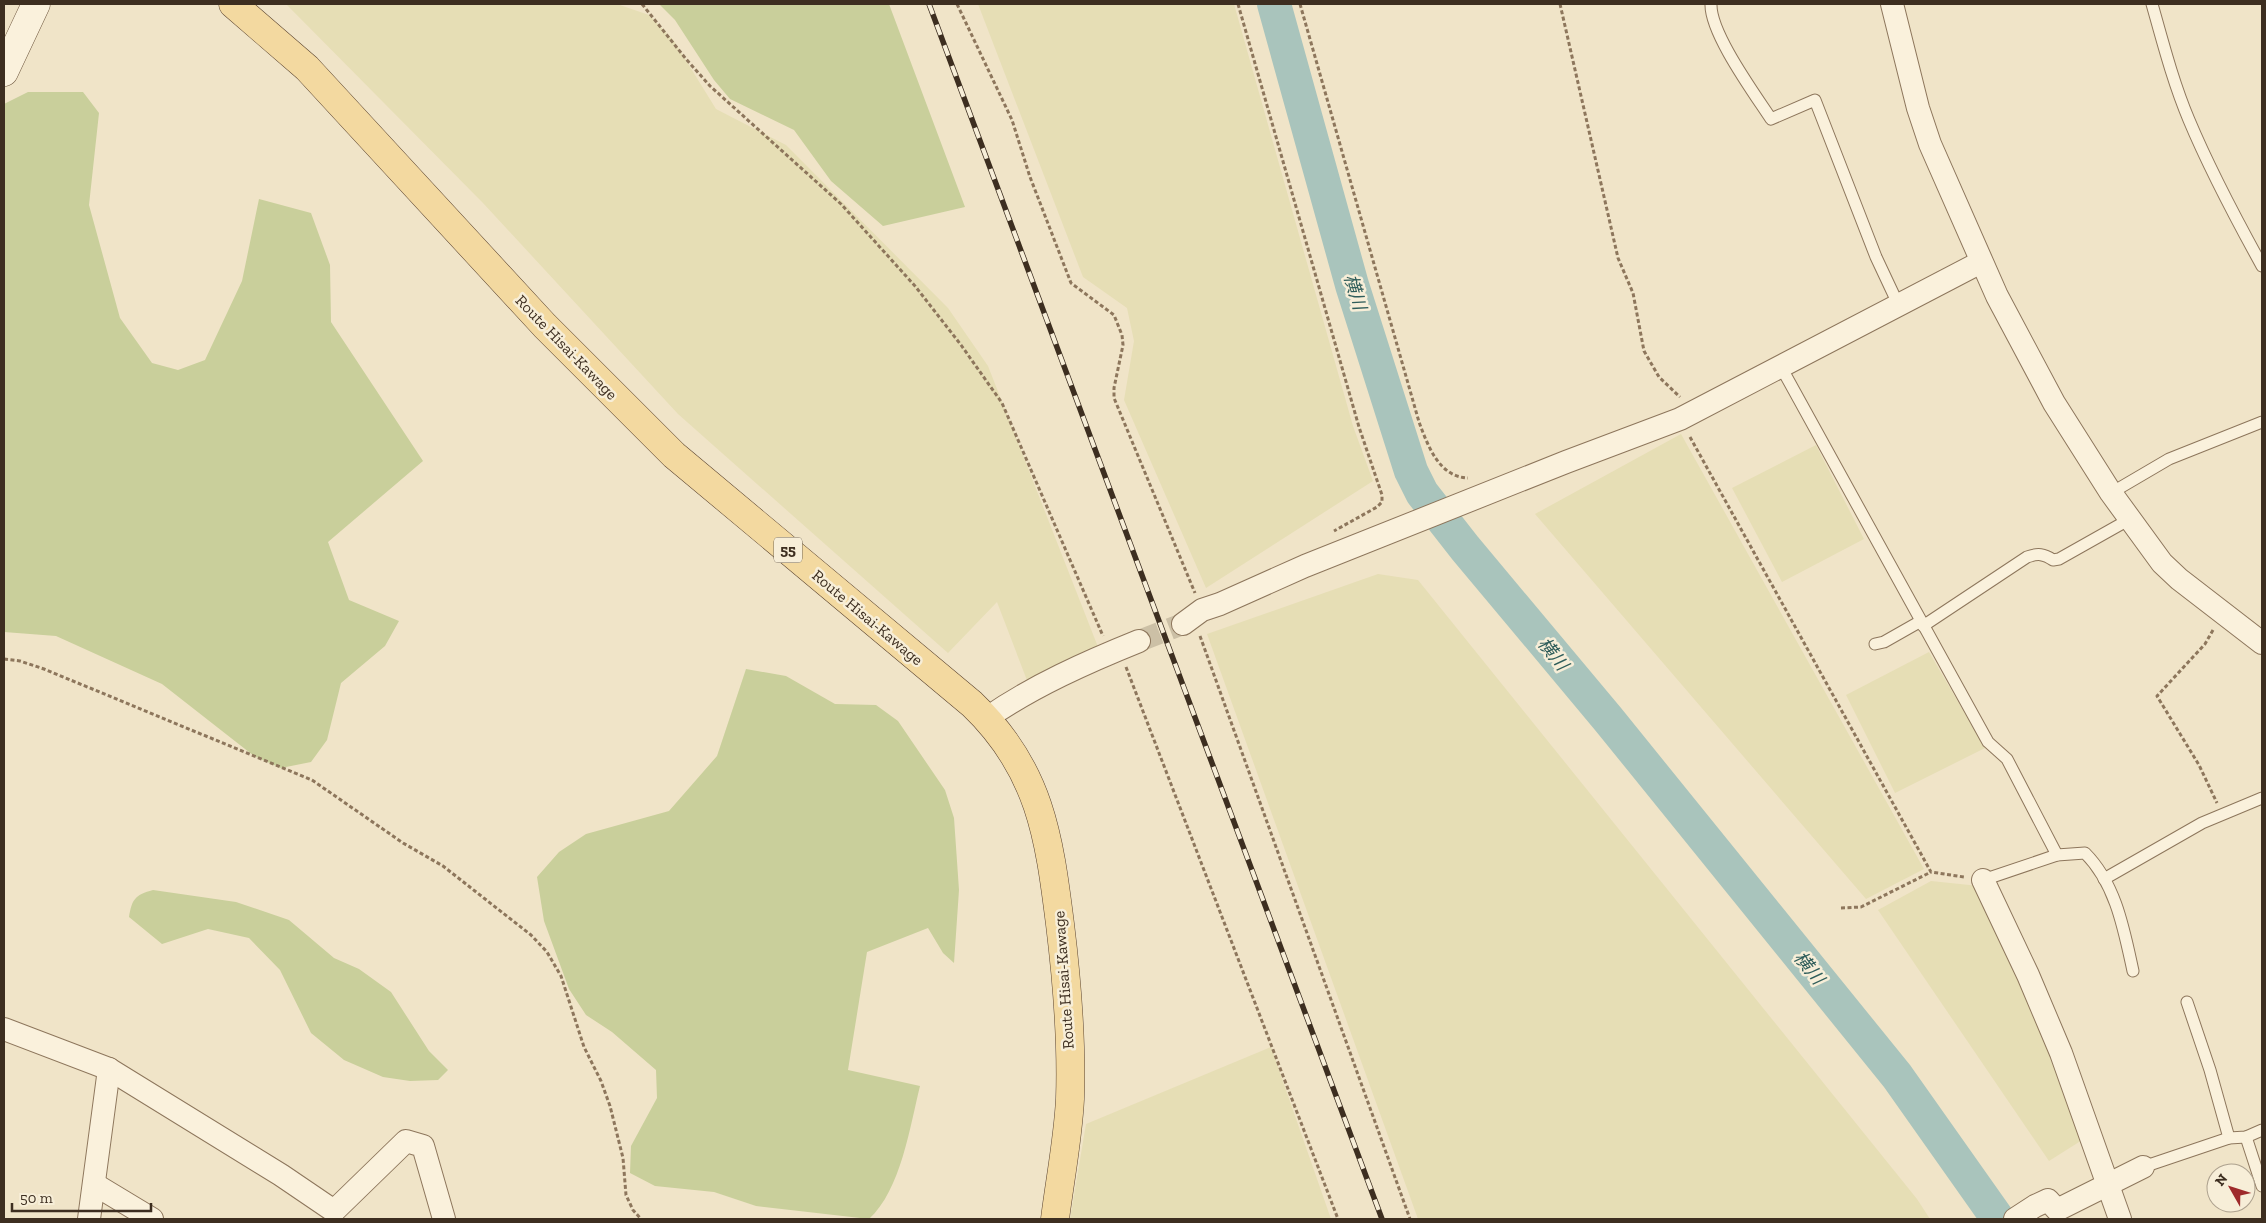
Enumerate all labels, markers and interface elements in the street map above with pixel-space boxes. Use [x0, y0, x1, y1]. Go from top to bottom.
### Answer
water label: 横川 [1339, 272, 1371, 314]
street label: Route Hisai-Kawage [512, 291, 622, 404]
road number: 55 [774, 538, 802, 562]
street label: Route Hisai-Kawage [808, 566, 927, 669]
water label: 横川 [1533, 633, 1574, 676]
street label: Route Hisai-Kawage [1049, 910, 1078, 1050]
water label: 横川 [1789, 947, 1830, 990]
north arrow [2206, 1163, 2256, 1213]
text: N [2211, 1170, 2231, 1190]
scale bar [12, 1180, 151, 1212]
text: 50 m [20, 1189, 53, 1207]

